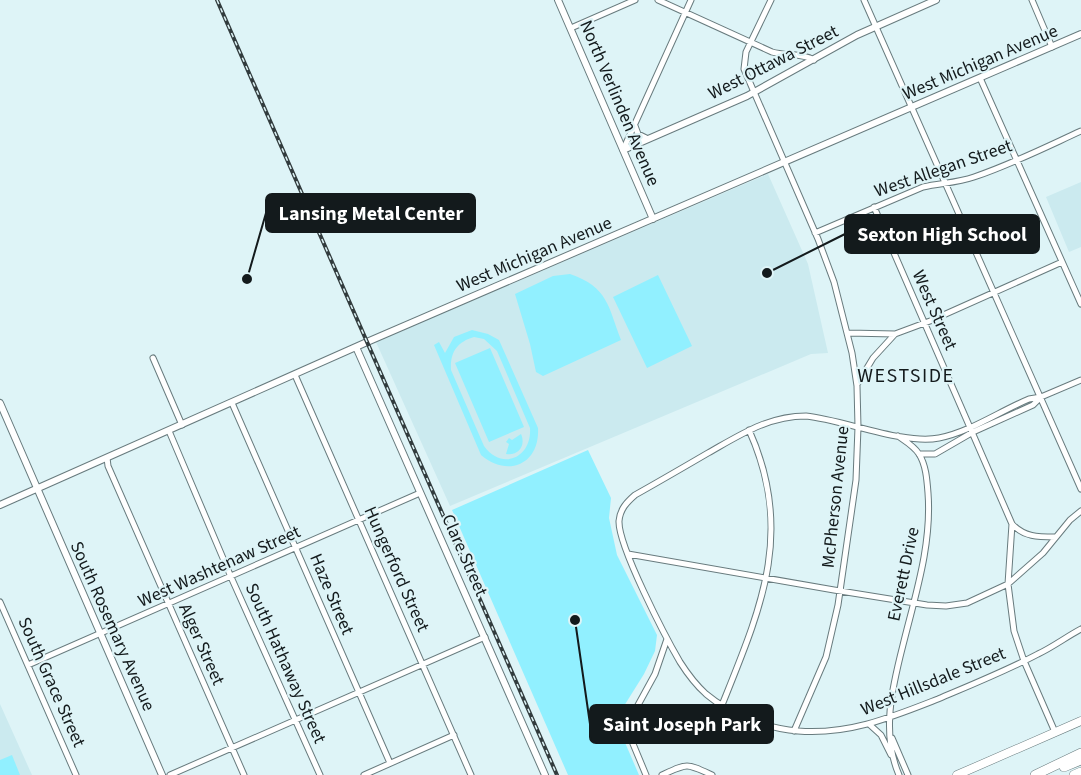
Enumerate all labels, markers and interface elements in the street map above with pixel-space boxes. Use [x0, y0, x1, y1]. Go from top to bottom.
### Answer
street label: North Verlinden Avenue [573, 16, 666, 190]
street label: West Michigan Avenue [899, 18, 1062, 107]
street label: West Ottawa Street [704, 19, 843, 106]
street label: West Allegan Street [871, 133, 1015, 204]
callout: Lansing Metal Center [266, 194, 475, 232]
text: Lansing Metal Center [279, 200, 463, 228]
street label: West Michigan Avenue [453, 210, 616, 299]
callout: Sexton High School [845, 215, 1039, 253]
text: Sexton High School [857, 221, 1027, 249]
street label: West Street [906, 266, 963, 354]
district label: WESTSIDE [857, 362, 955, 390]
street label: McPherson Avenue [816, 425, 855, 569]
street label: Hungerford Street [358, 502, 435, 636]
street label: Clare Street [435, 510, 494, 600]
street label: West Washtenaw Street [134, 519, 304, 614]
street label: Everett Drive [881, 525, 926, 624]
street label: South Rosemary Avenue [64, 538, 161, 715]
street label: Haze Street [303, 550, 360, 639]
street label: South Hathaway Street [239, 579, 332, 747]
street label: Alger Street [172, 599, 231, 689]
street label: South Grace Street [12, 613, 91, 751]
street label: West Hillsdale Street [857, 641, 1009, 722]
callout: Saint Joseph Park [590, 705, 773, 743]
text: Saint Joseph Park [603, 711, 761, 739]

